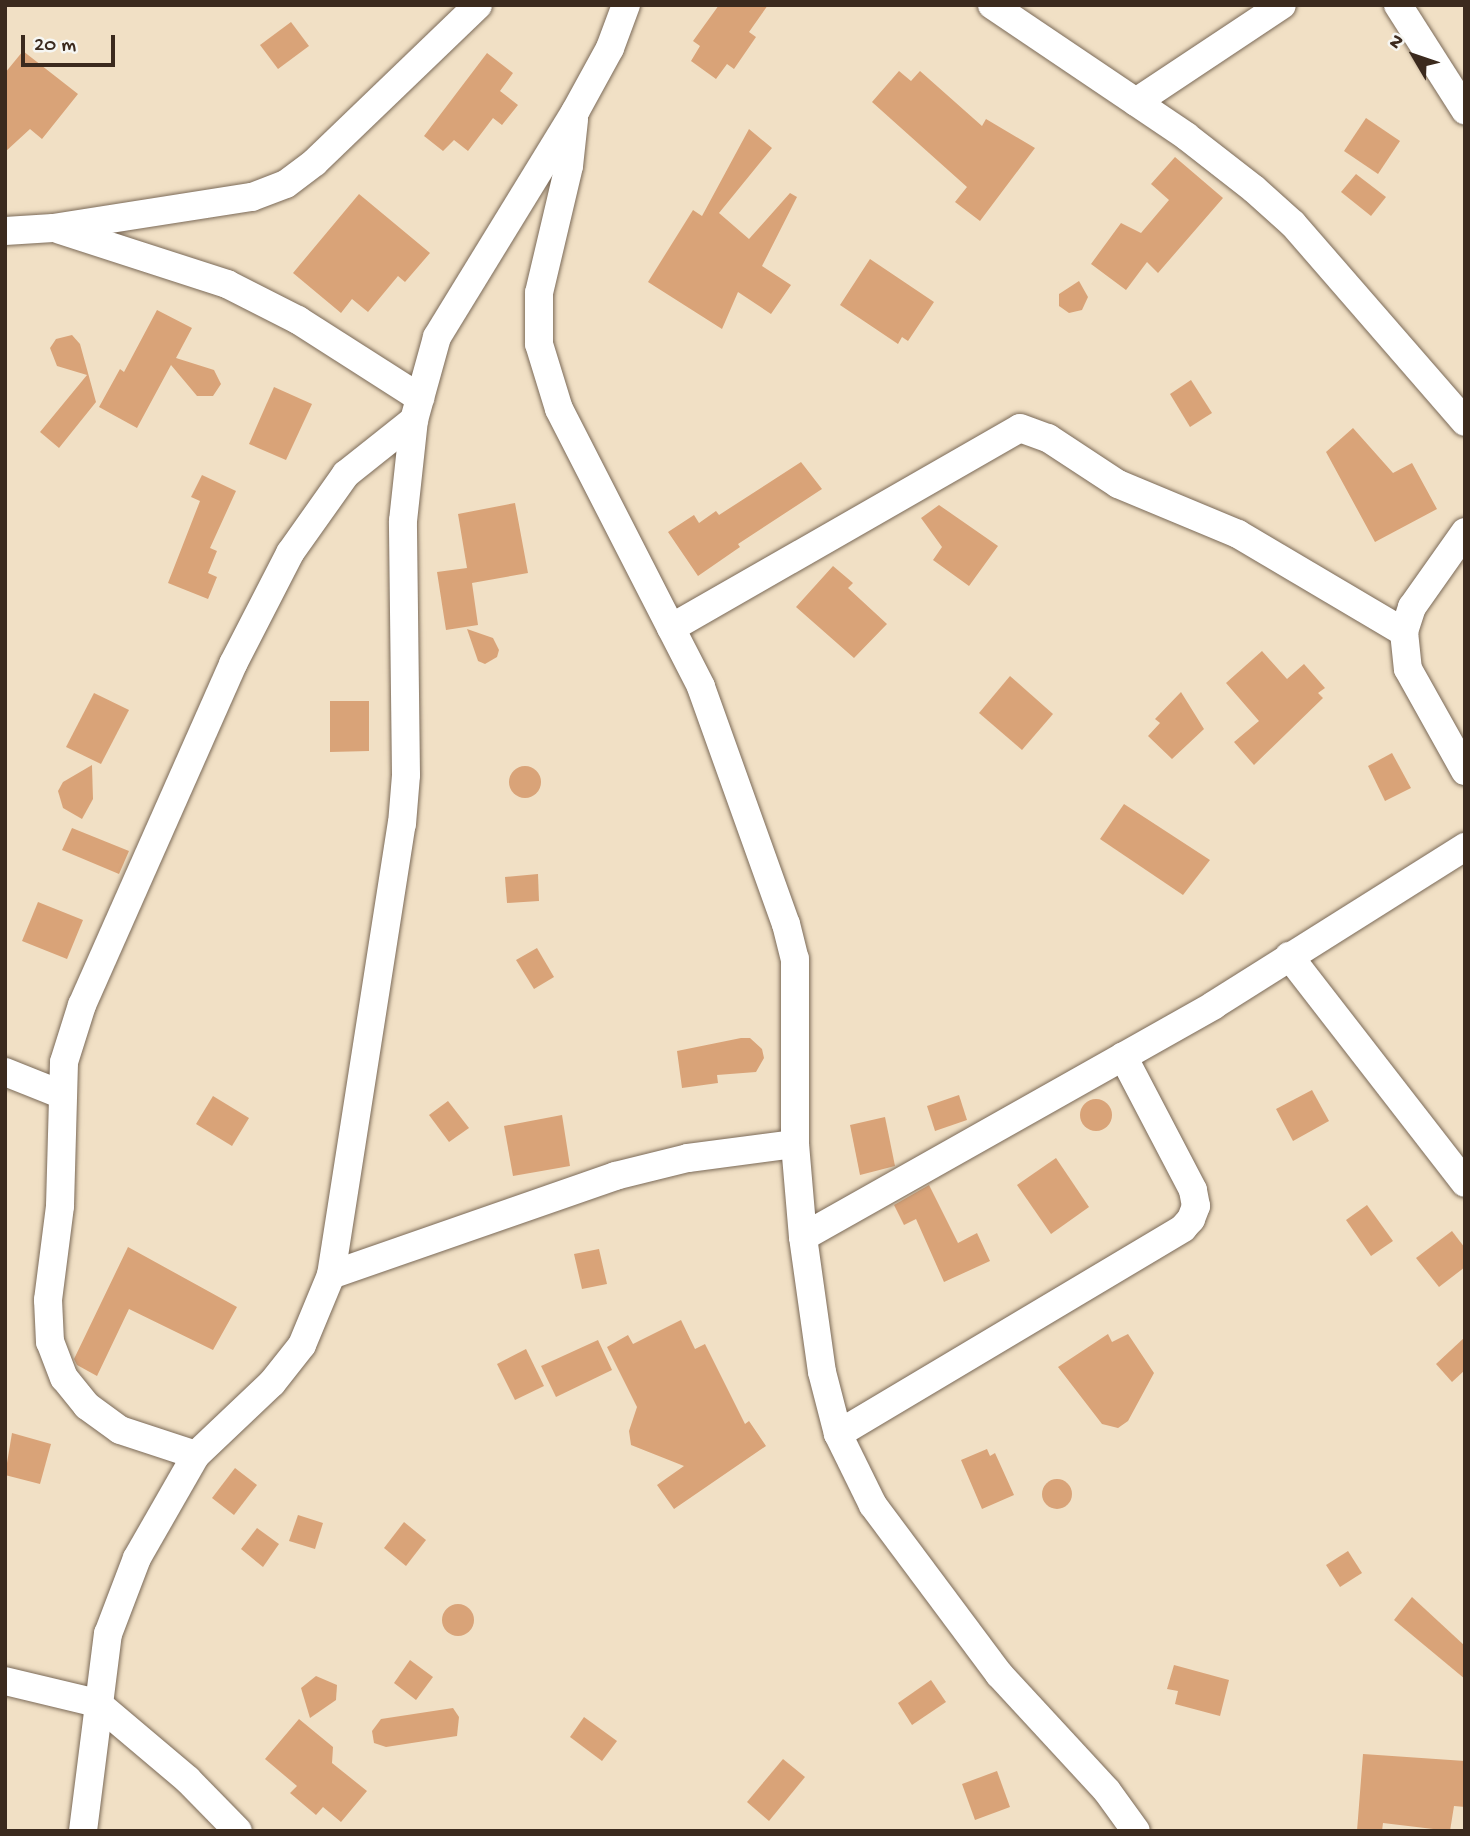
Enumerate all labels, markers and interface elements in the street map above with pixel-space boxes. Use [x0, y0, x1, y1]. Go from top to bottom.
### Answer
scale bar [24, 21, 119, 65]
north arrow [1379, 21, 1449, 91]
text: N [1384, 30, 1410, 55]
text: 20 m [34, 34, 76, 59]

